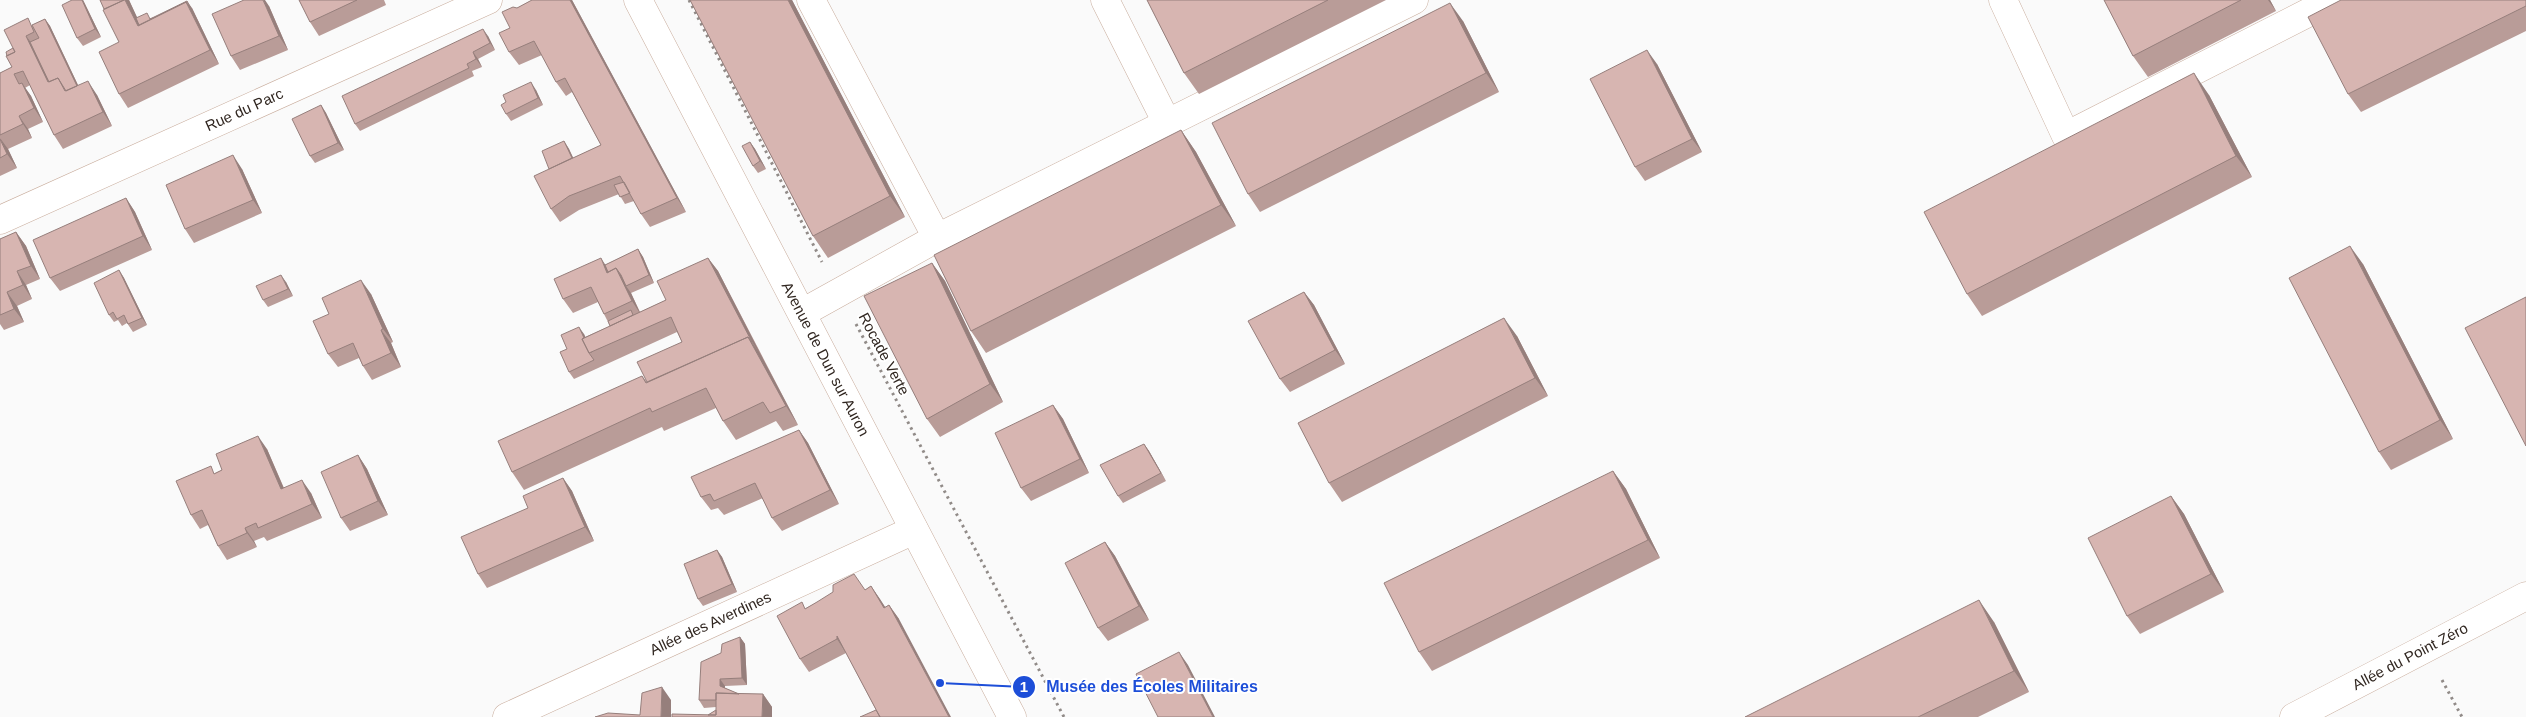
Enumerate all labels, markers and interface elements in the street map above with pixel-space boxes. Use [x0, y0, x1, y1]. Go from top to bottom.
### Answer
street label: Rue du Parc [203, 84, 286, 134]
street label: Avenue de Dun sur Auron [779, 279, 873, 439]
street label: Rocade Verte [856, 310, 913, 398]
street label: Allée des Averdines [647, 588, 774, 658]
street label: Allée du Point Zéro [2349, 619, 2470, 693]
callout: Musée des Écoles Militaires [1011, 671, 1268, 702]
text: Musée des Écoles Militaires [1046, 677, 1258, 695]
text: 1 [1020, 678, 1028, 695]

